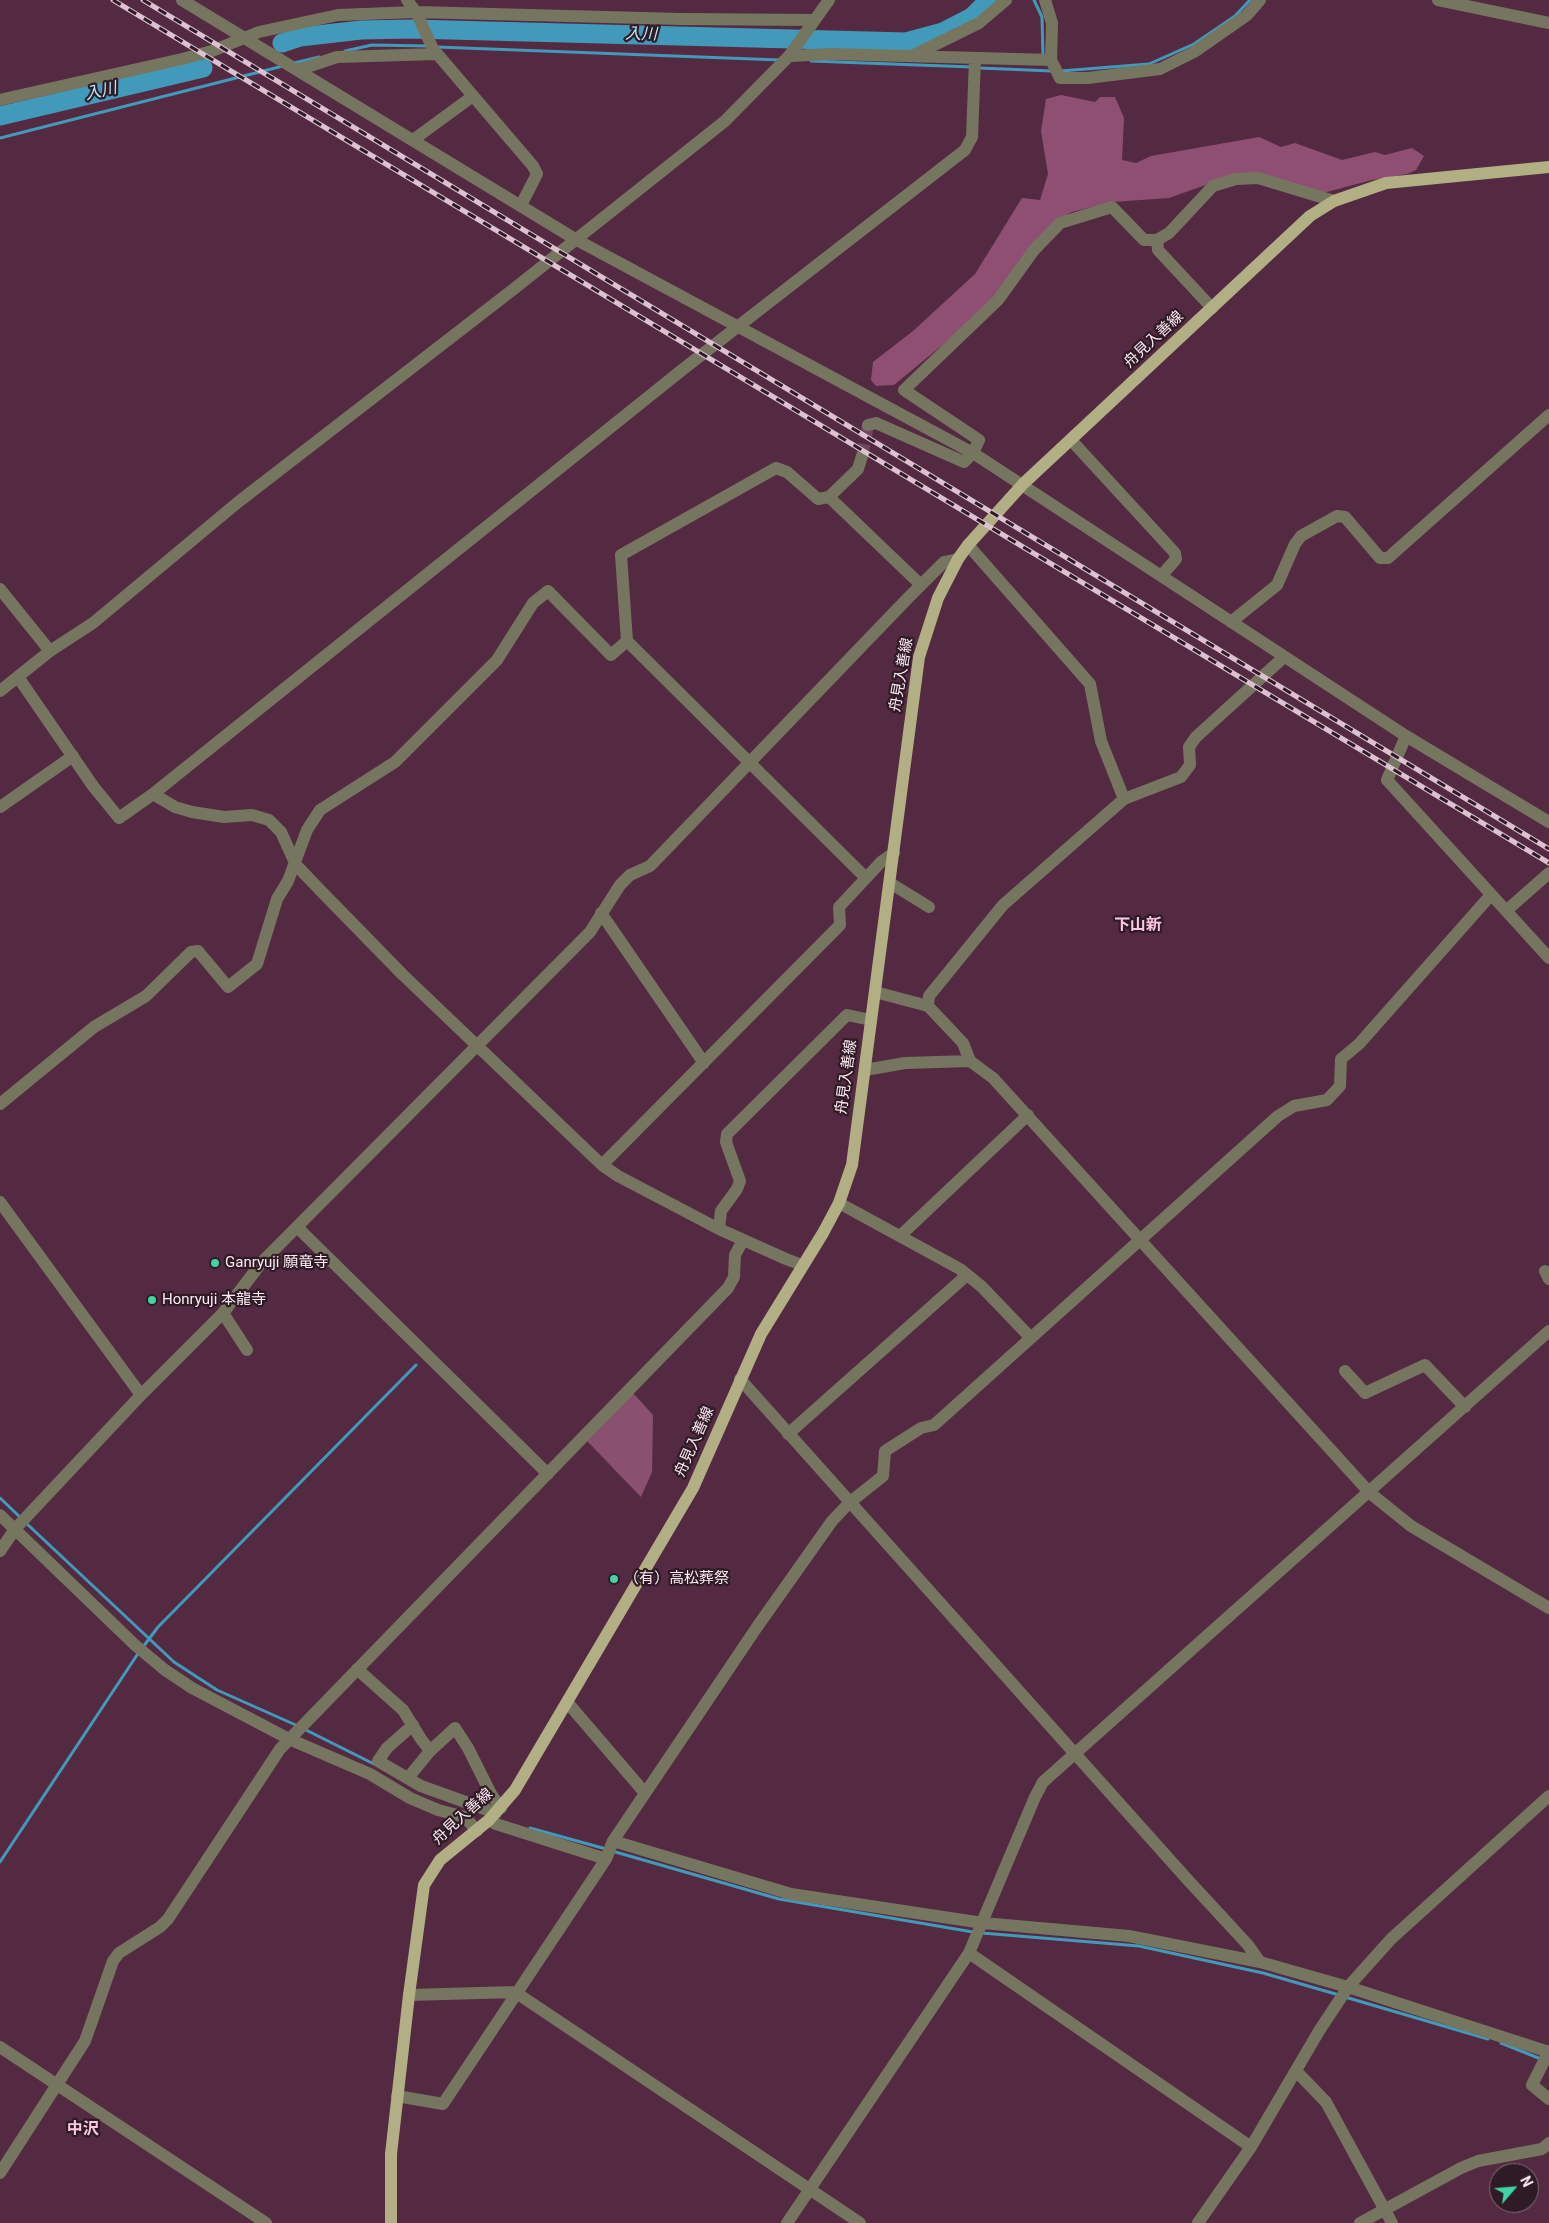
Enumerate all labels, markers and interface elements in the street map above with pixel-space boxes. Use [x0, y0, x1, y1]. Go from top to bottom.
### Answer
water label: 入川 [625, 25, 657, 45]
water label: 入川 [83, 79, 119, 105]
street label: 舟見入善線 [1120, 308, 1188, 372]
street label: 舟見入善線 [887, 637, 917, 713]
district label: 下山新 [1114, 916, 1162, 936]
street label: 舟見入善線 [833, 1039, 861, 1115]
place label: Ganryuji 願竜寺 [225, 1254, 328, 1272]
marker: Ganryuji 願竜寺 [209, 1257, 221, 1269]
place label: Honryuji 本龍寺 [162, 1291, 266, 1309]
marker: Honryuji 本龍寺 [146, 1294, 158, 1306]
street label: 舟見入善線 [672, 1404, 718, 1480]
place label: （有）高松葬祭 [624, 1570, 729, 1588]
marker: （有）高松葬祭 [608, 1573, 620, 1585]
street label: 舟見入善線 [429, 1785, 497, 1849]
district label: 中沢 [67, 2120, 99, 2140]
north arrow [1489, 2163, 1539, 2213]
text: N [1517, 2174, 1536, 2190]

